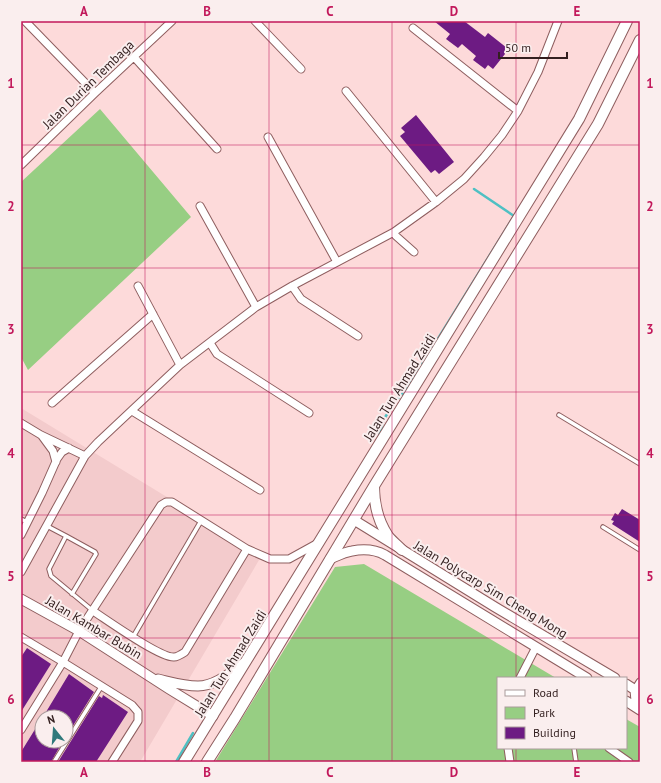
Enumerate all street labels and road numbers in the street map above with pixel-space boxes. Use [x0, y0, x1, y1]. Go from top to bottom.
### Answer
street label: Jalan Durian Tembaga [38, 36, 138, 133]
street label: Jalan Tun Ahmad Zaidi [359, 331, 439, 445]
street label: Jalan Polycarp Sim Cheng Mong [410, 536, 571, 642]
street label: Jalan Kambar Bubin [42, 592, 145, 663]
street label: Jalan Tun Ahmad Zaidi [190, 607, 270, 721]

